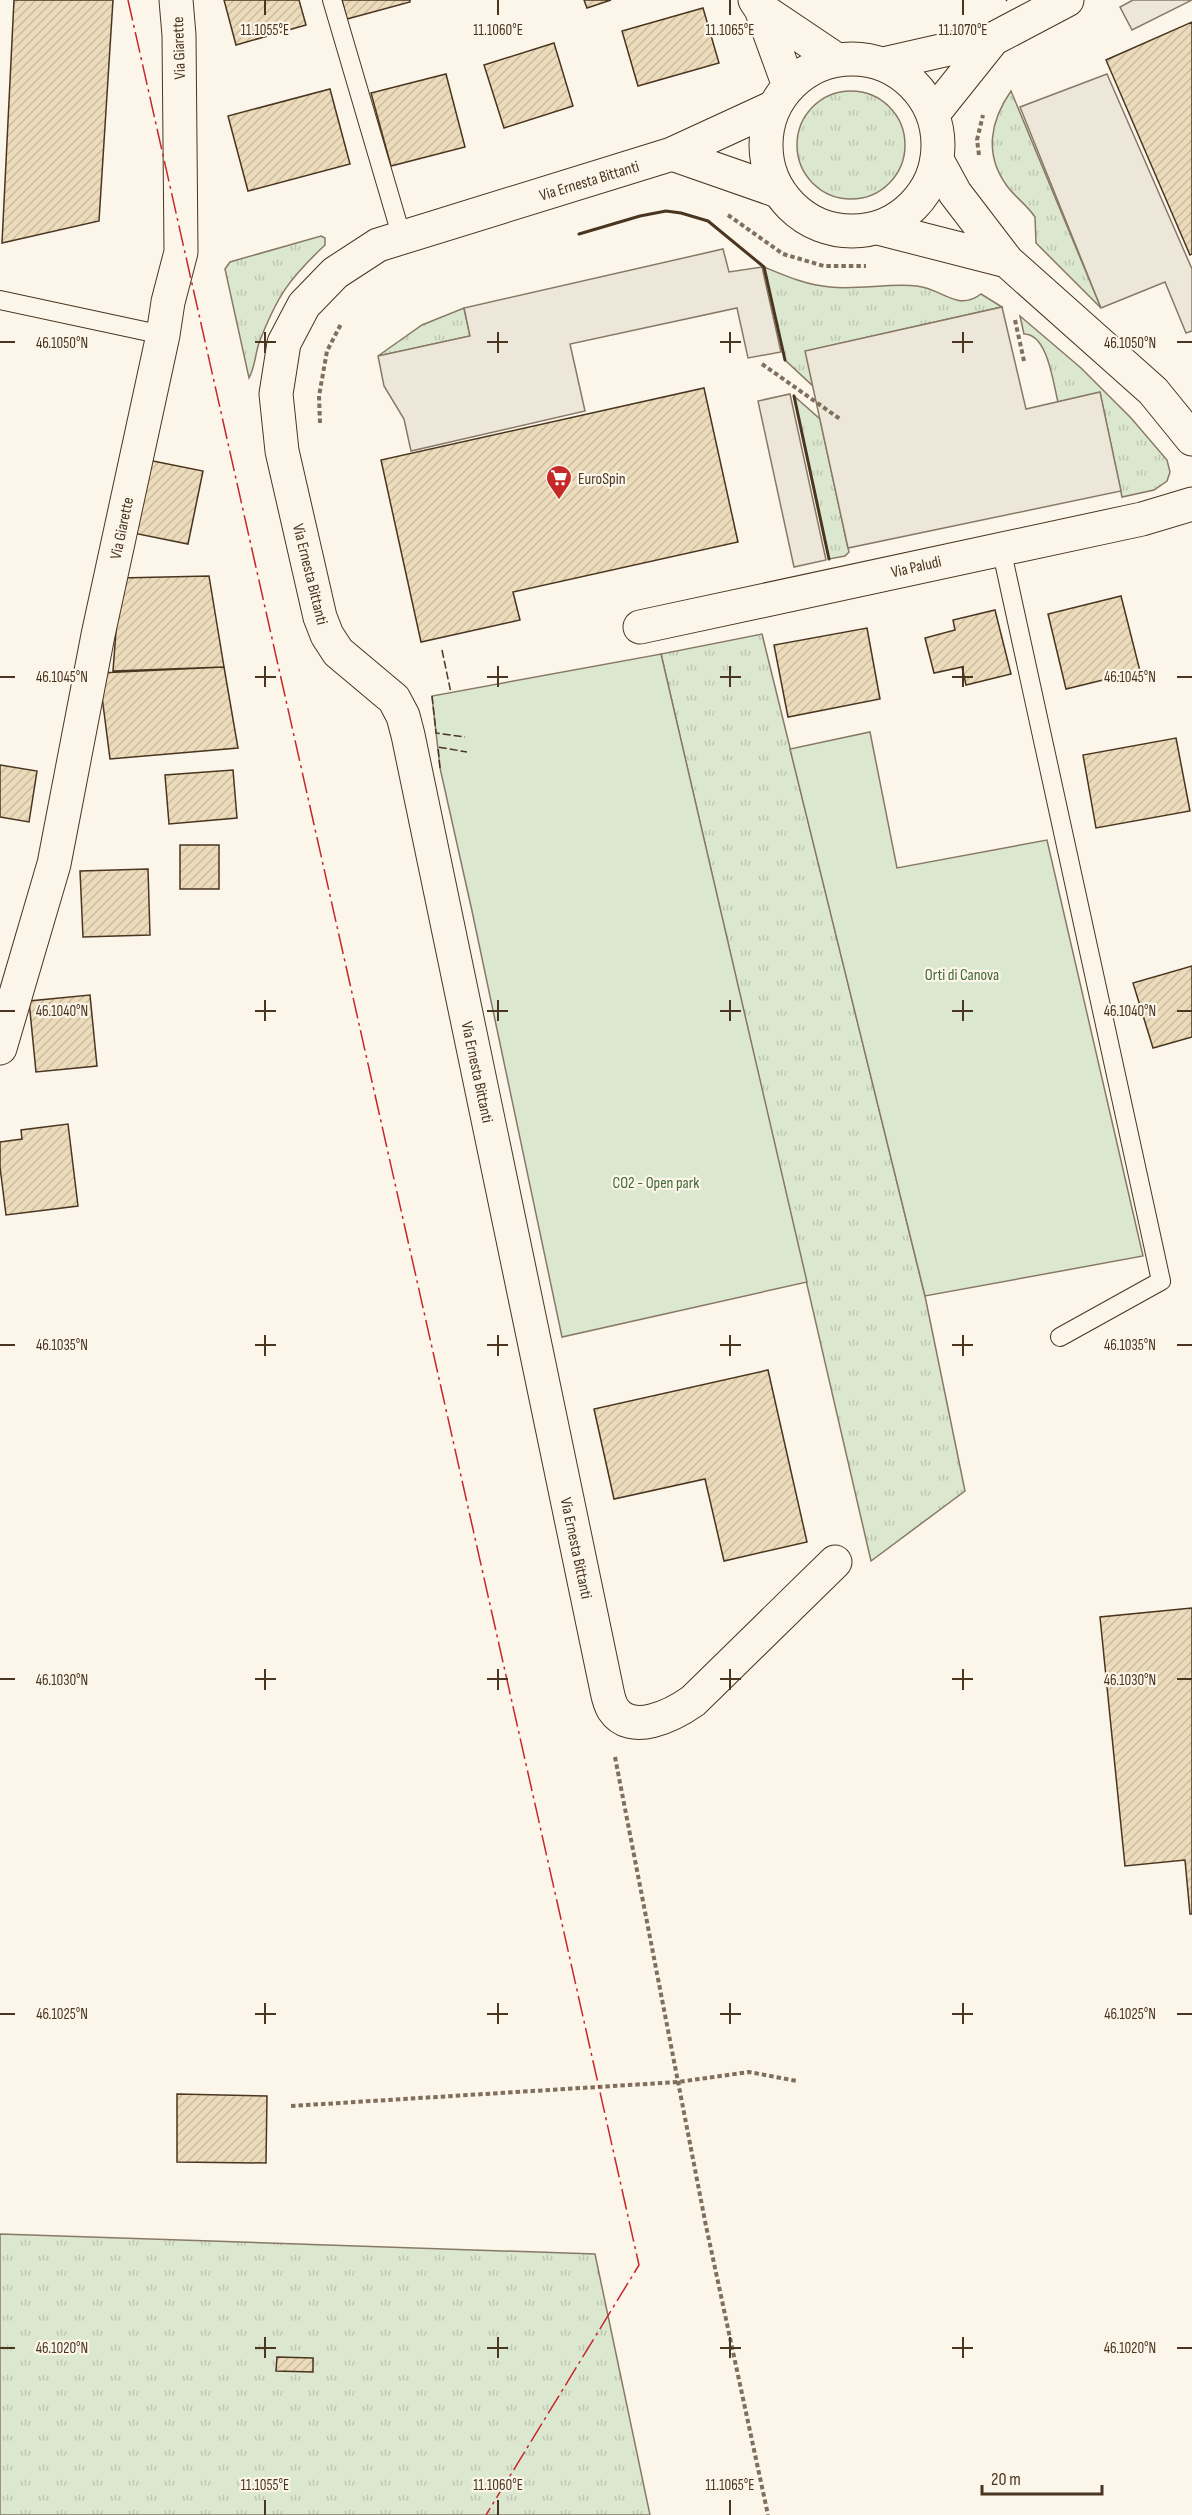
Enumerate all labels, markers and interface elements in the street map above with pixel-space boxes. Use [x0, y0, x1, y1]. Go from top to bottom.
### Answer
street label: Via Giarette [169, 16, 190, 80]
text: 11.1055°E [241, 21, 289, 40]
text: 11.1060°E [473, 21, 523, 40]
text: 11.1065°E [705, 21, 755, 40]
text: 11.1070°E [938, 21, 988, 40]
street label: Via Ernesta Bittanti [537, 157, 642, 206]
text: 46.1050°N [36, 334, 88, 353]
text: 46.1050°N [1104, 334, 1156, 353]
supermarket icon: EuroSpin [544, 463, 574, 501]
place label: EuroSpin [578, 470, 626, 489]
street label: Via Giarette [107, 496, 138, 561]
street label: Via Ernesta Bittanti [288, 522, 331, 627]
street label: Via Paludi [889, 552, 943, 582]
text: 46.1045°N [36, 668, 88, 687]
text: 46.1045°N [1104, 668, 1156, 687]
park label: Orti di Canova [925, 966, 999, 985]
text: 46.1040°N [36, 1002, 88, 1021]
text: 46.1040°N [1104, 1002, 1156, 1021]
street label: Via Ernesta Bittanti [456, 1020, 497, 1125]
park label: CO2 - Open park [613, 1174, 699, 1193]
text: 46.1035°N [36, 1336, 88, 1355]
text: 46.1035°N [1104, 1336, 1156, 1355]
street label: Via Ernesta Bittanti [555, 1496, 596, 1601]
text: 46.1030°N [36, 1671, 88, 1690]
text: 46.1030°N [1104, 1671, 1156, 1690]
text: 46.1025°N [36, 2005, 88, 2024]
text: 46.1025°N [1104, 2005, 1156, 2024]
text: 46.1020°N [36, 2339, 88, 2358]
text: 46.1020°N [1104, 2339, 1156, 2358]
scale bar [982, 2458, 1102, 2496]
text: 20 m [991, 2469, 1021, 2490]
text: 11.1055°E [241, 2476, 289, 2495]
text: 11.1060°E [473, 2476, 523, 2495]
text: 11.1065°E [705, 2476, 755, 2495]

